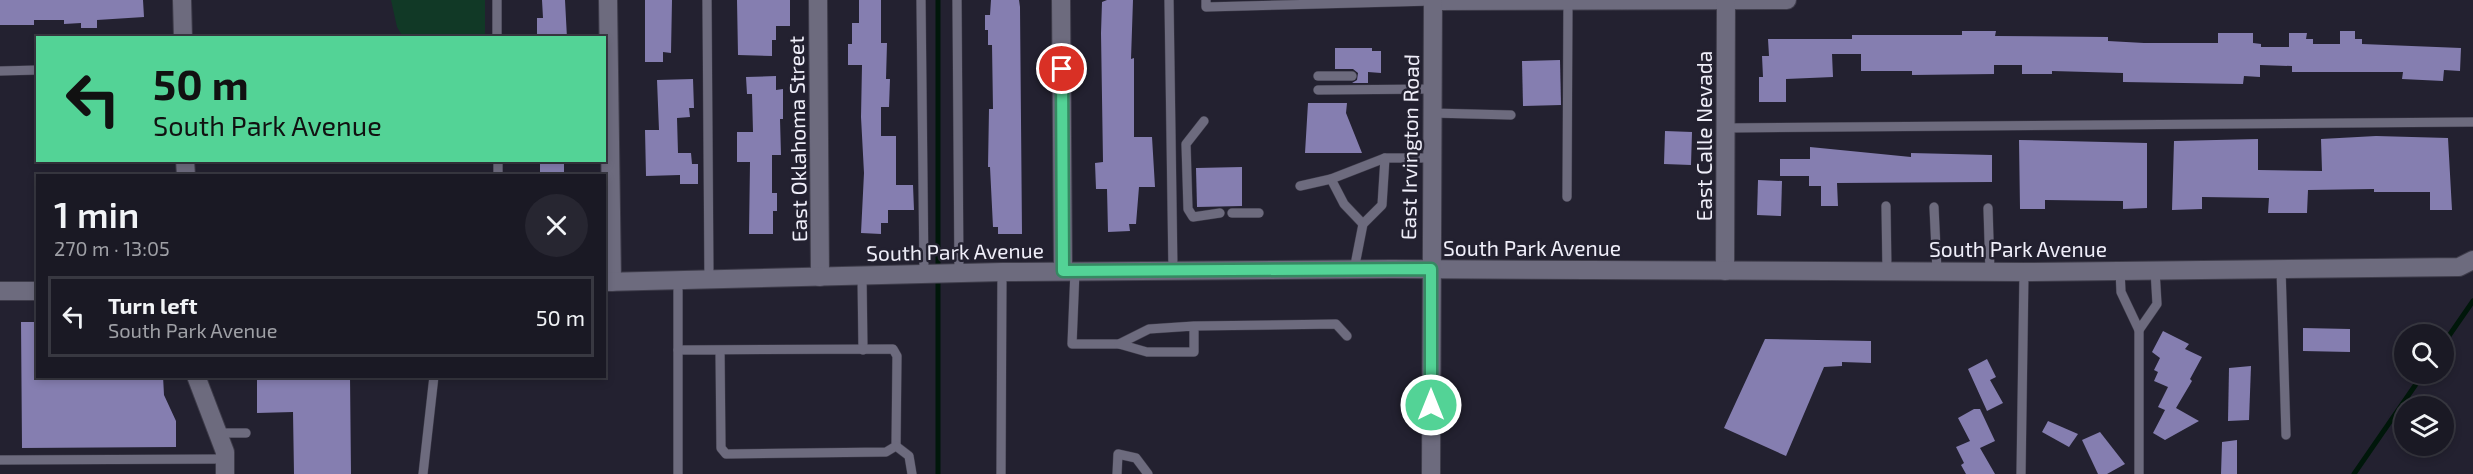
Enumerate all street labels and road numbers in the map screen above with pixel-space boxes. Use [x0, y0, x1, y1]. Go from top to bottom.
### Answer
street label: East Oklahoma Street [783, 36, 811, 242]
street label: East Calle Nevada [1691, 51, 1716, 221]
street label: East Irvington Road [1395, 54, 1423, 240]
street label: South Park Avenue [1443, 235, 1621, 260]
street label: South Park Avenue [1929, 236, 2107, 261]
street label: South Park Avenue [866, 237, 1044, 265]

